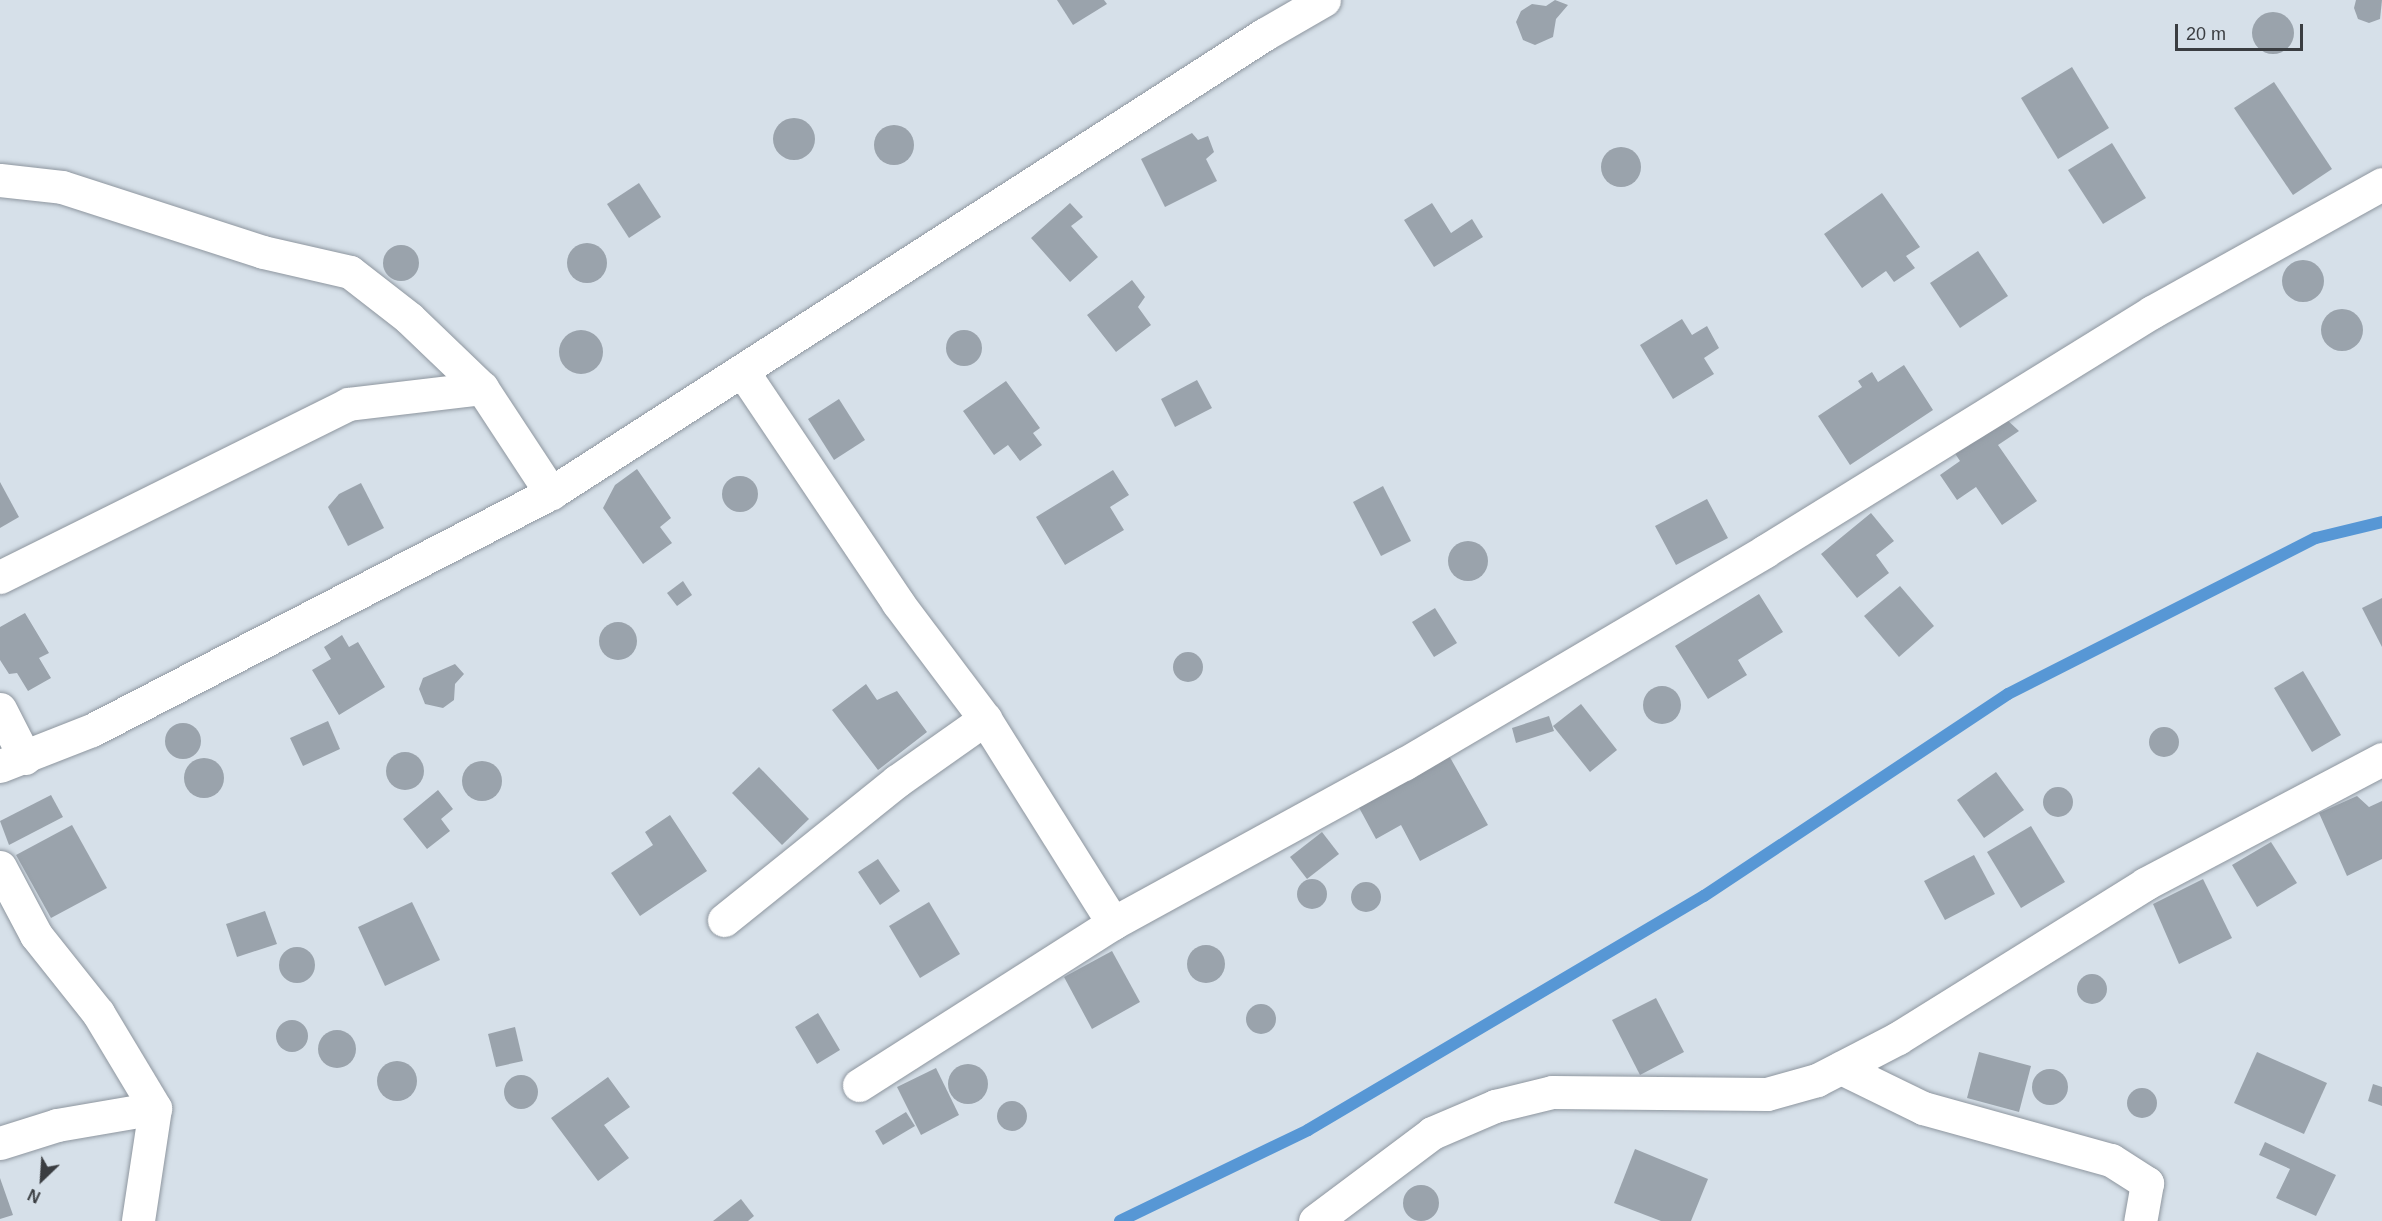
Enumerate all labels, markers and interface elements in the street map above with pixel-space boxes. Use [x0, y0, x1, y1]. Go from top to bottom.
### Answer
scale bar [2178, 12, 2306, 50]
text: 20 m [2186, 24, 2226, 44]
north arrow [12, 1149, 72, 1209]
text: N [25, 1186, 43, 1206]

